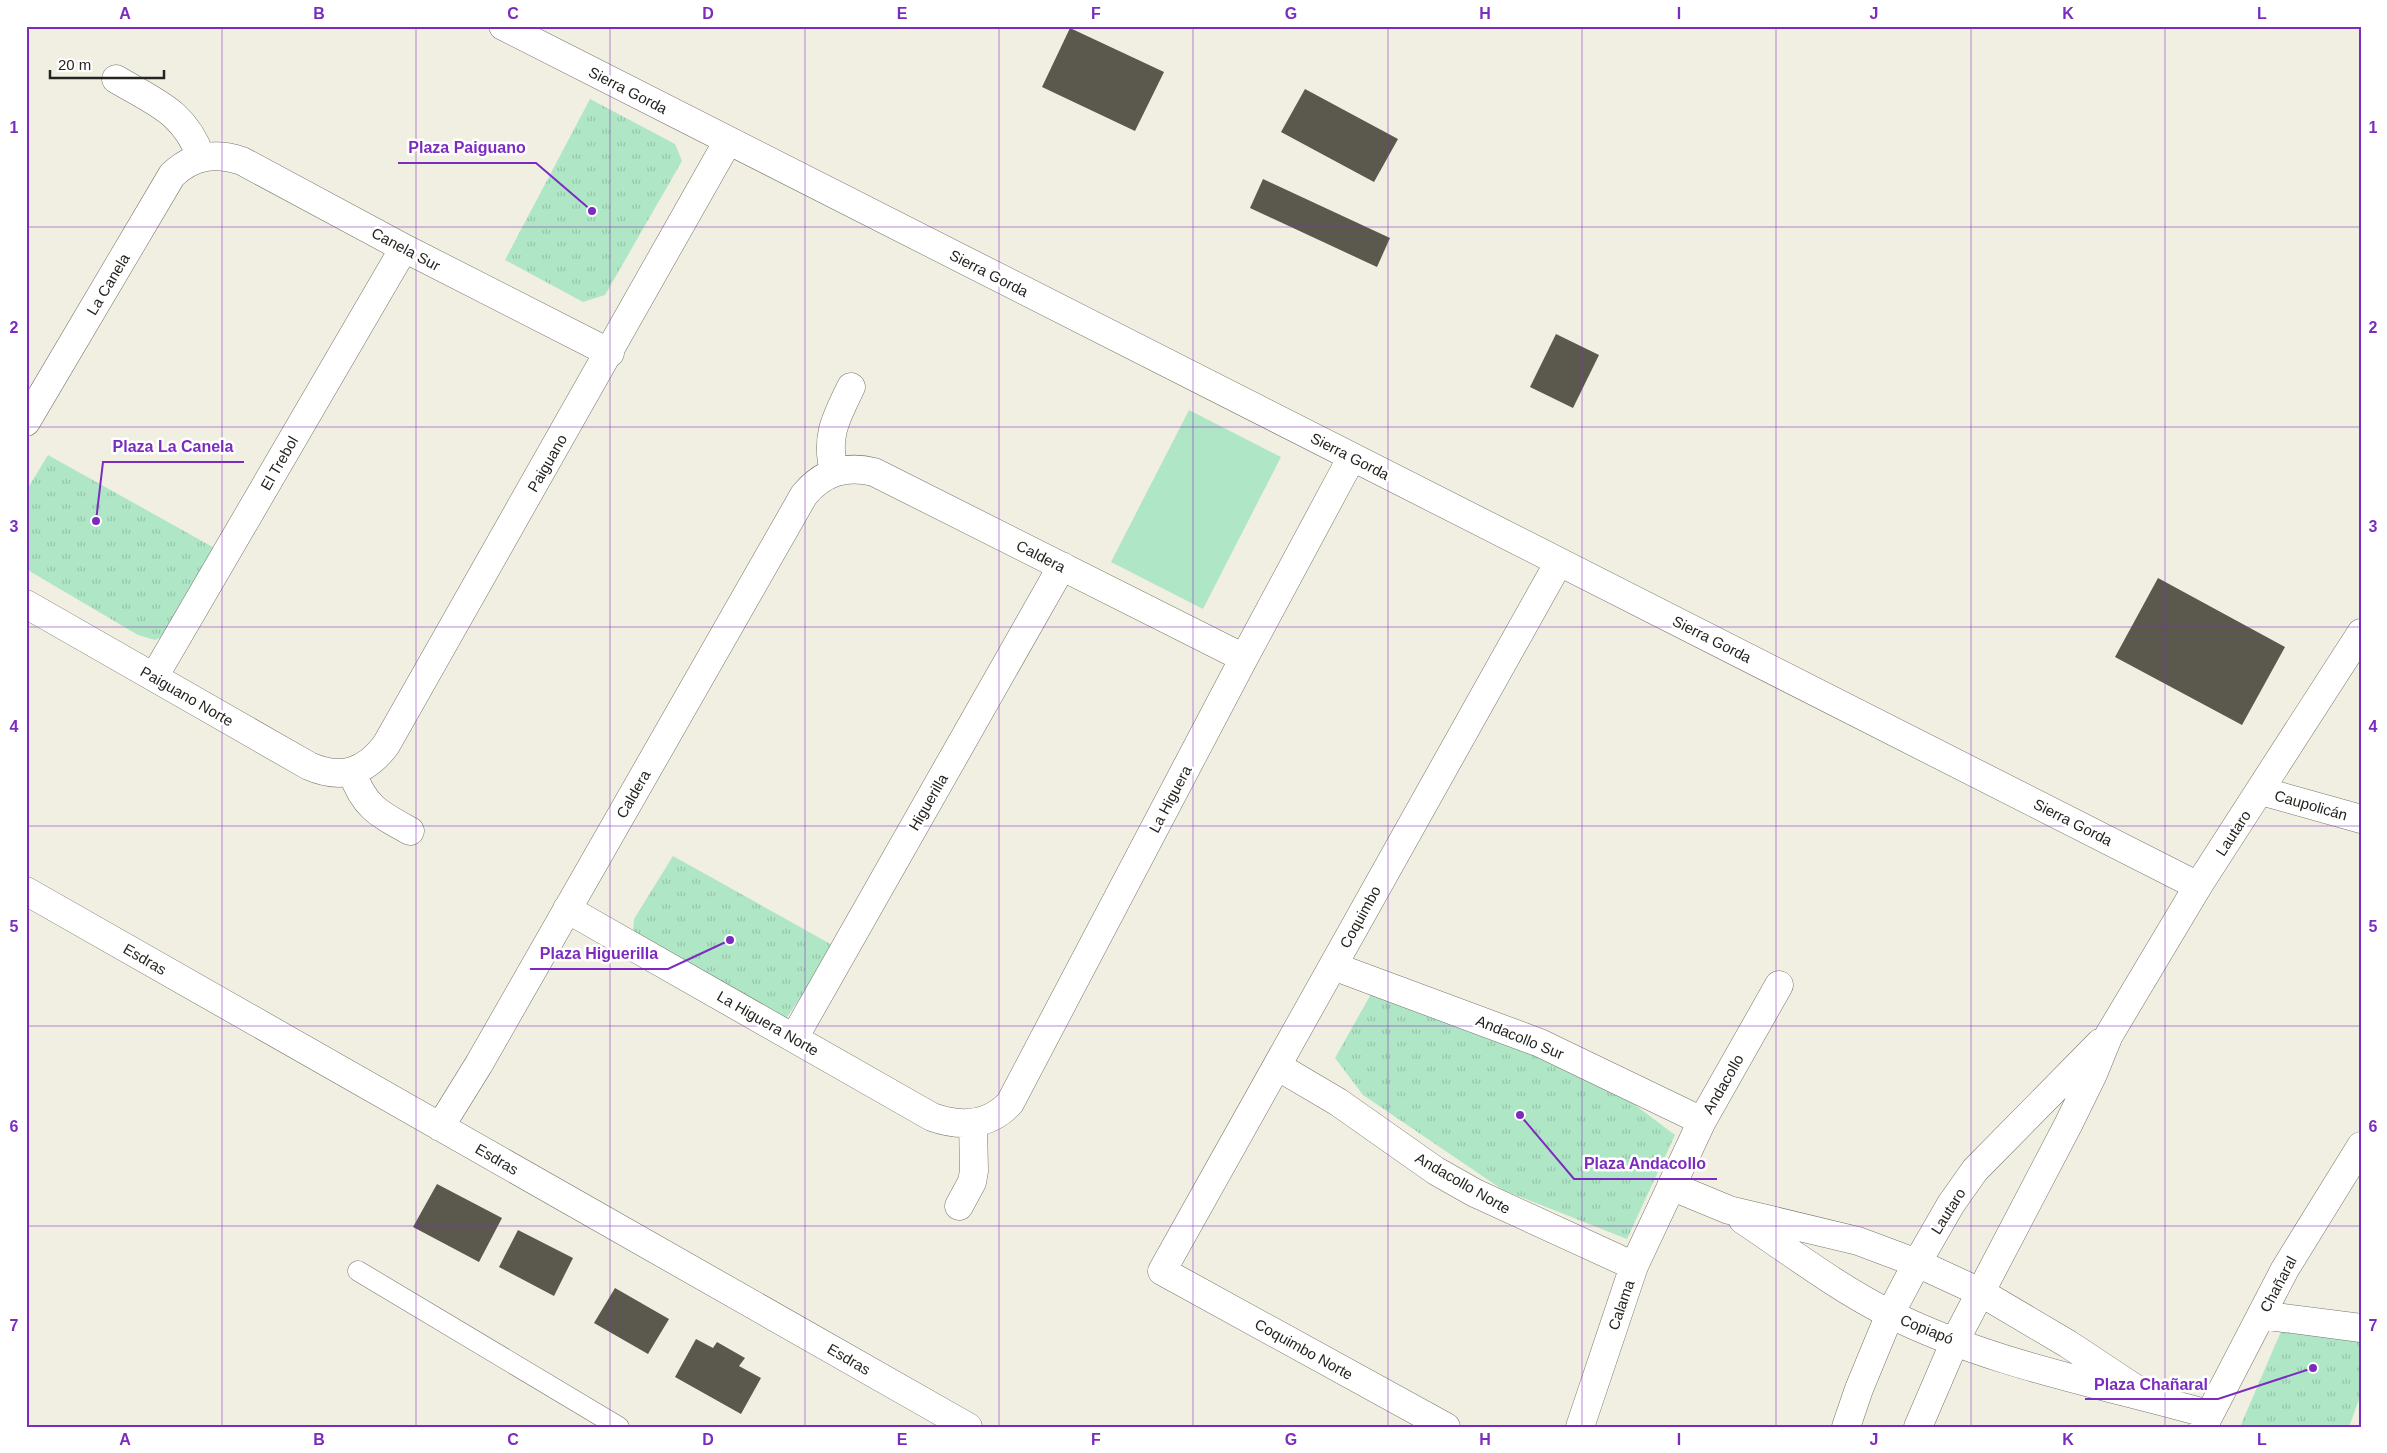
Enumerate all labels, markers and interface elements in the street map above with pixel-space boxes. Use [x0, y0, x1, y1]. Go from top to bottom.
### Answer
text: A [119, 5, 131, 22]
text: B [313, 5, 325, 22]
text: C [507, 5, 519, 22]
text: D [702, 5, 714, 22]
text: E [897, 5, 908, 22]
text: F [1091, 5, 1101, 22]
text: G [1285, 5, 1297, 22]
text: H [1479, 5, 1491, 22]
text: I [1677, 5, 1681, 22]
text: J [1870, 5, 1878, 22]
text: K [2062, 5, 2074, 22]
text: L [2257, 5, 2267, 22]
scale bar [50, 48, 164, 80]
text: 20 m [58, 56, 91, 73]
street label: Sierra Gorda [586, 63, 671, 117]
text: 1 [10, 119, 19, 136]
text: 1 [2369, 119, 2378, 136]
callout: Plaza Paiguano [398, 132, 536, 163]
text: Plaza Paiguano [408, 139, 526, 156]
street label: Canela Sur [369, 224, 443, 274]
street label: Sierra Gorda [947, 246, 1032, 300]
street label: La Canela [83, 250, 133, 318]
text: 2 [10, 319, 19, 336]
text: 2 [2369, 319, 2378, 336]
street label: Sierra Gorda [1308, 429, 1393, 483]
callout: Plaza La Canela [103, 431, 244, 462]
street label: Paiguano [524, 431, 570, 495]
street label: El Trebol [257, 433, 301, 493]
text: Plaza La Canela [113, 438, 234, 455]
text: 3 [10, 518, 19, 535]
text: 3 [2369, 518, 2378, 535]
street label: Caldera [1014, 537, 1069, 576]
street label: Sierra Gorda [1670, 612, 1755, 666]
street label: Paiguano Norte [138, 663, 236, 729]
text: 4 [10, 718, 19, 735]
text: 4 [2369, 718, 2378, 735]
street label: La Higuera [1145, 762, 1195, 835]
street label: Caldera [613, 766, 654, 821]
street label: Higuerilla [905, 770, 951, 833]
street label: Caupolicán [2273, 786, 2349, 824]
street label: Sierra Gorda [2031, 795, 2116, 849]
street label: Lautaro [2212, 807, 2254, 859]
street label: Coquimbo [1336, 883, 1384, 951]
text: 5 [10, 918, 19, 935]
text: 5 [2369, 918, 2378, 935]
callout: Plaza Higuerilla [530, 938, 668, 969]
street label: Esdras [121, 940, 169, 978]
text: Plaza Higuerilla [540, 945, 658, 962]
street label: La Higuera Norte [714, 987, 822, 1059]
street label: Andacollo Sur [1474, 1012, 1566, 1062]
street label: Andacollo [1699, 1051, 1747, 1117]
text: 6 [10, 1118, 19, 1135]
text: 6 [2369, 1118, 2378, 1135]
street label: Esdras [473, 1140, 521, 1178]
callout: Plaza Andacollo [1574, 1148, 1717, 1179]
street label: Andacollo Norte [1413, 1149, 1513, 1217]
text: Plaza Andacollo [1584, 1155, 1706, 1172]
street label: Lautaro [1927, 1185, 1969, 1237]
street label: Chañaral [2256, 1253, 2300, 1315]
street label: Calama [1605, 1277, 1638, 1332]
street label: Copiapó [1898, 1311, 1956, 1347]
street label: Coquimbo Norte [1252, 1315, 1356, 1383]
text: 7 [10, 1317, 19, 1334]
text: 7 [2369, 1317, 2378, 1334]
street label: Esdras [825, 1340, 873, 1378]
callout: Plaza Chañaral [2085, 1368, 2218, 1399]
text: Plaza Chañaral [2094, 1376, 2208, 1393]
text: A [119, 1431, 131, 1448]
text: B [313, 1431, 325, 1448]
text: C [507, 1431, 519, 1448]
text: D [702, 1431, 714, 1448]
text: E [897, 1431, 908, 1448]
text: F [1091, 1431, 1101, 1448]
text: G [1285, 1431, 1297, 1448]
text: H [1479, 1431, 1491, 1448]
text: I [1677, 1431, 1681, 1448]
text: J [1870, 1431, 1878, 1448]
text: K [2062, 1431, 2074, 1448]
text: L [2257, 1431, 2267, 1448]

